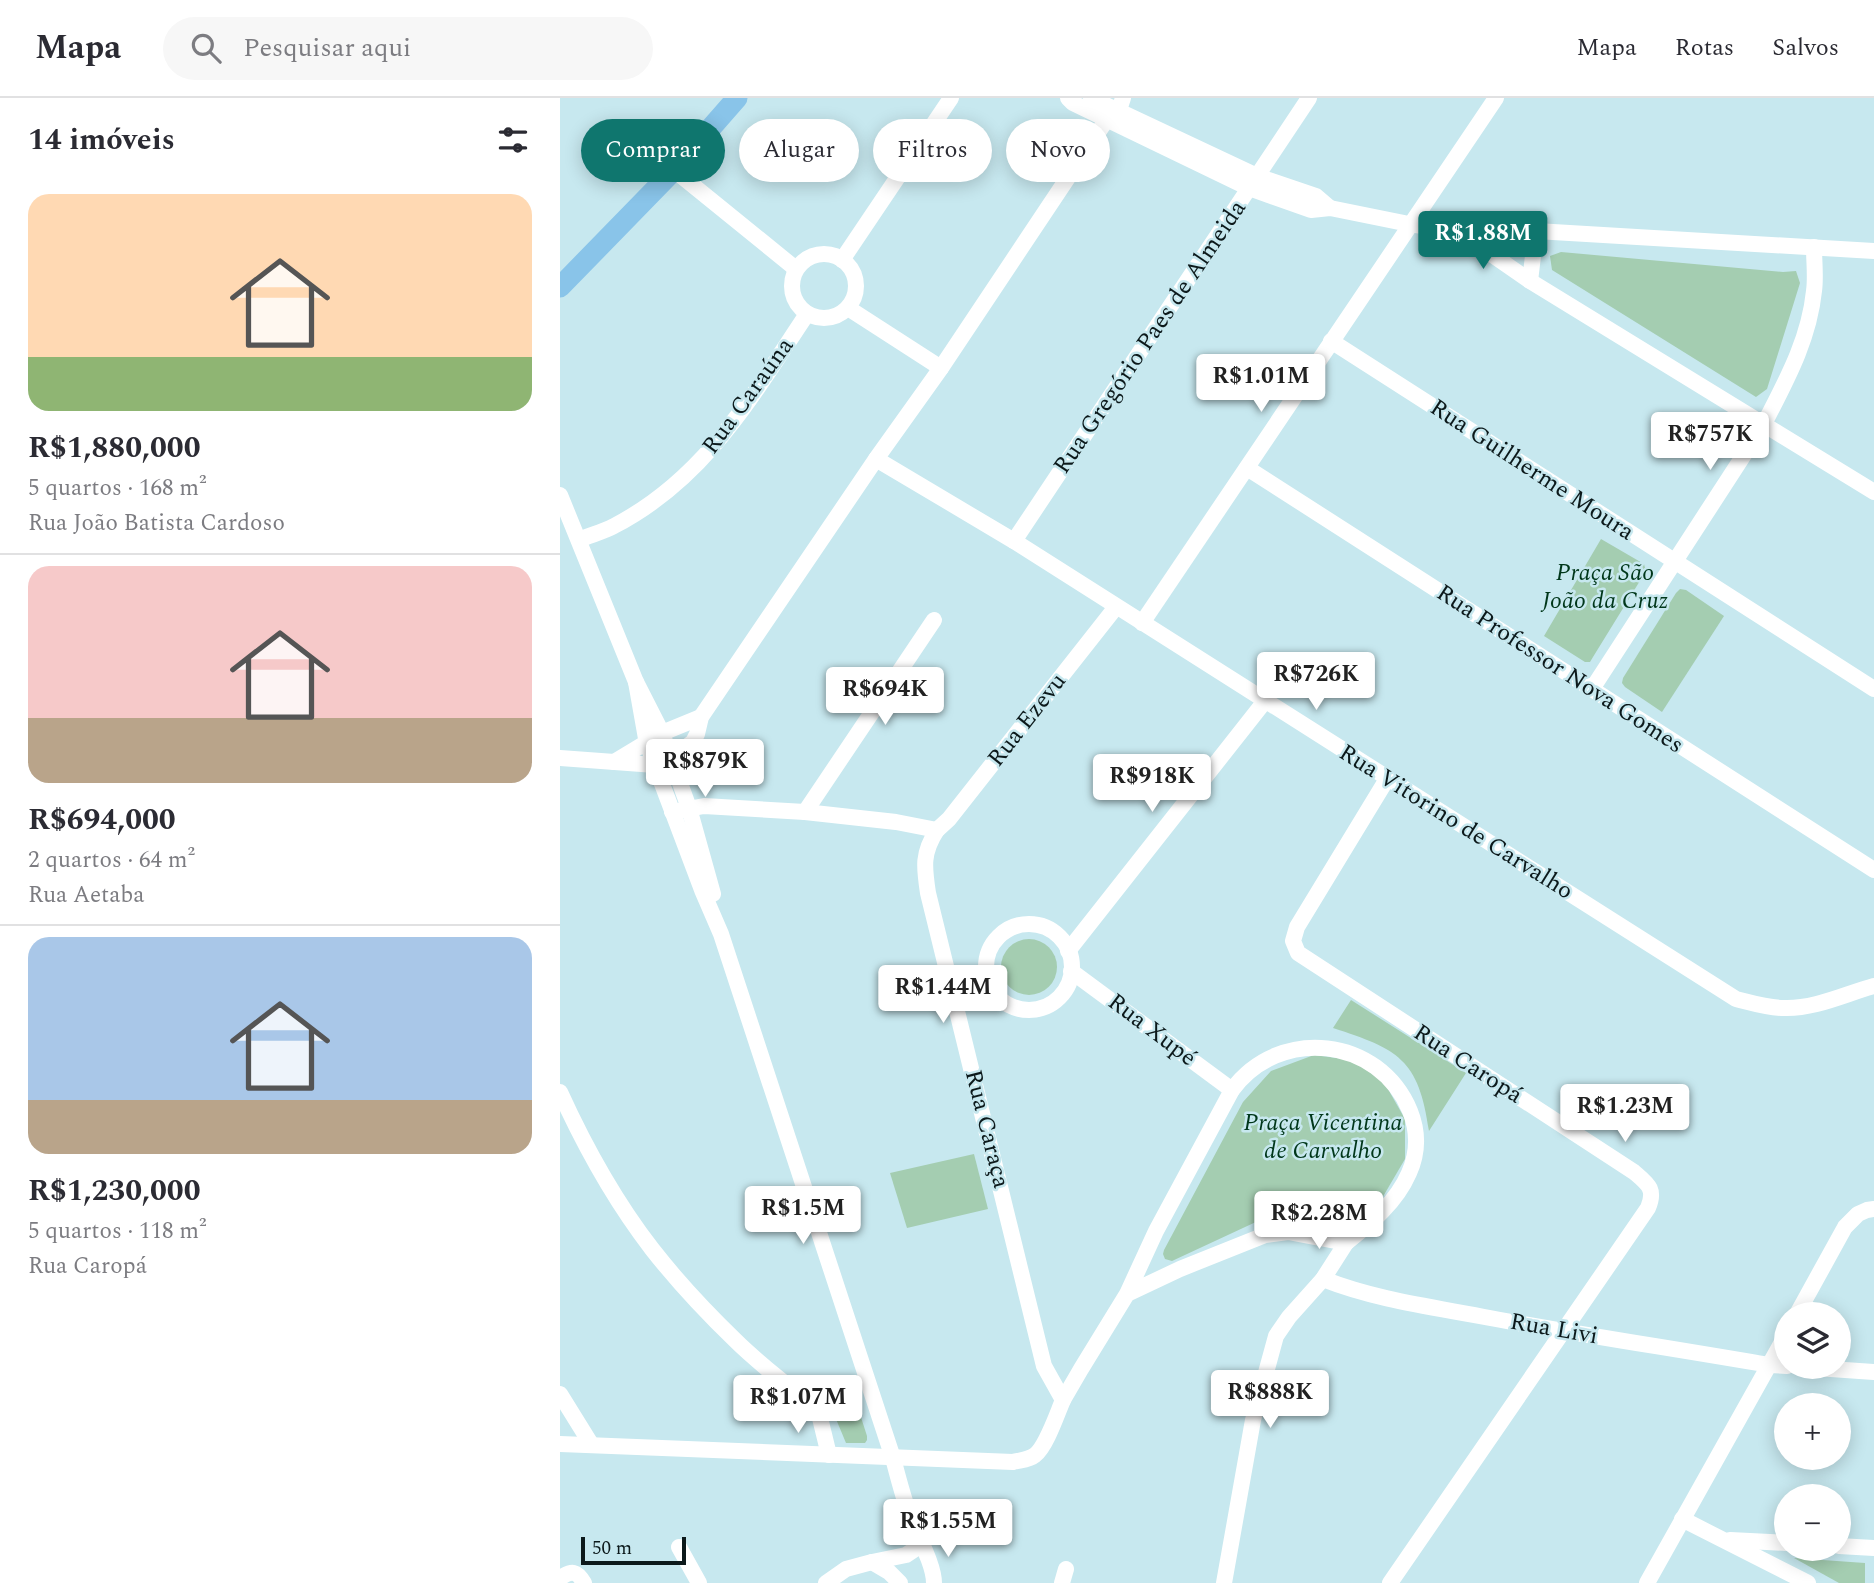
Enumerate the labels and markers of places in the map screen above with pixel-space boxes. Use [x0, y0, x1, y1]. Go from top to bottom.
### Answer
pin: R$1.88M [1418, 212, 1548, 271]
pin: R$1.01M [1196, 354, 1326, 414]
pin: R$757K [1653, 412, 1767, 472]
pin: R$726K [1259, 652, 1373, 712]
pin: R$694K [828, 668, 942, 727]
pin: R$879K [648, 740, 762, 799]
pin: R$918K [1095, 754, 1209, 814]
pin: R$1.44M [878, 965, 1008, 1025]
pin: R$1.23M [1560, 1084, 1690, 1144]
pin: R$1.5M [746, 1186, 860, 1246]
pin: R$2.28M [1254, 1192, 1384, 1251]
pin: R$888K [1213, 1370, 1327, 1430]
pin: R$1.07M [733, 1376, 863, 1435]
pin: R$1.55M [883, 1500, 1013, 1559]

